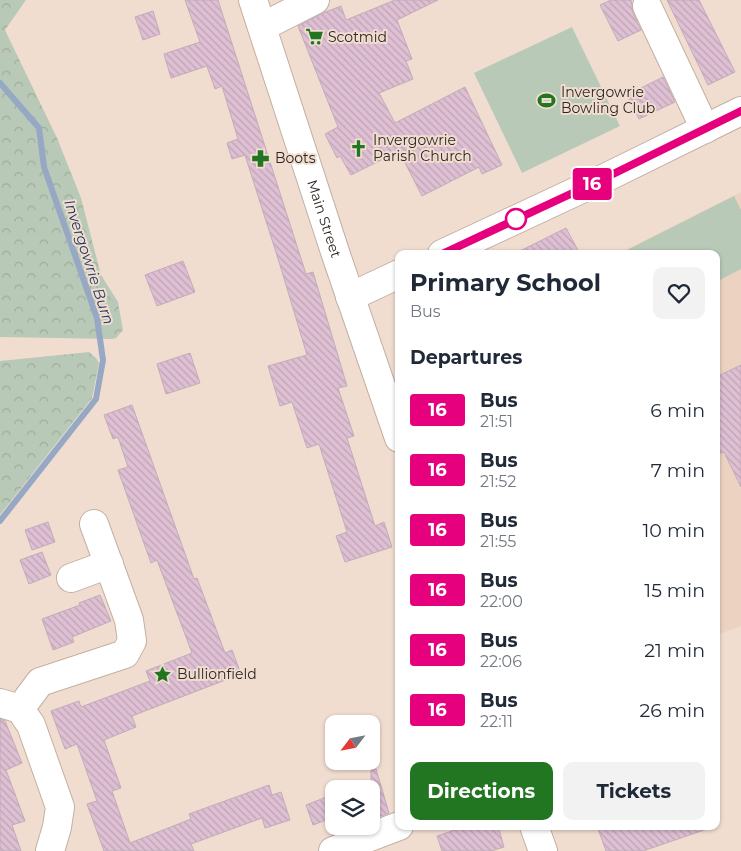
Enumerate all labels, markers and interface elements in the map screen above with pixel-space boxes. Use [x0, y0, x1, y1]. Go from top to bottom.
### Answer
supermarket icon: Scotmid [304, 27, 324, 47]
place label: Scotmid [328, 28, 387, 46]
place label: Invergowrie Bowling Club [561, 83, 655, 117]
sports icon: Invergowrie Bowling Club [537, 90, 557, 110]
place label: Invergowrie Parish Church [373, 131, 472, 165]
church icon: Invergowrie Parish Church [349, 138, 369, 158]
pharmacy icon: Boots [251, 148, 271, 168]
place label: Boots [275, 149, 316, 167]
line badge: 16 [570, 168, 614, 200]
text: 16 [583, 173, 601, 195]
street label: Main Street [303, 177, 345, 260]
water label: Invergowrie Burn [60, 197, 119, 327]
unlabelled marker [505, 208, 527, 230]
button: heart [653, 267, 705, 319]
text: Primary School [410, 268, 601, 297]
text: Bus [410, 302, 441, 321]
text: Departures [410, 346, 522, 369]
text: Bus [480, 389, 518, 412]
text: 16 [428, 399, 447, 421]
text: 6 min [650, 399, 705, 422]
text: 21:51 [480, 412, 513, 431]
text: Bus [480, 449, 518, 472]
text: 16 [428, 459, 447, 481]
text: 7 min [651, 459, 705, 482]
text: 21:52 [480, 472, 516, 491]
text: Bus [480, 509, 518, 532]
text: 16 [428, 519, 447, 541]
text: 10 min [642, 519, 705, 542]
text: 21:55 [480, 532, 516, 551]
text: Bus [480, 569, 518, 592]
text: 16 [428, 579, 447, 601]
text: 15 min [644, 579, 705, 602]
text: 22:00 [480, 592, 523, 611]
text: Bus [480, 629, 518, 652]
text: 16 [428, 639, 447, 661]
text: 21 min [644, 639, 705, 662]
text: 22:06 [480, 652, 522, 671]
place icon: Bullionfield [153, 664, 173, 684]
place label: Bullionfield [177, 665, 257, 683]
text: Bus [480, 689, 518, 712]
text: 16 [428, 699, 447, 721]
text: 26 min [640, 699, 705, 722]
text: 22:11 [480, 712, 513, 731]
north arrow [325, 715, 380, 770]
map controls [325, 715, 380, 835]
button: Directions [410, 762, 553, 820]
button: Tickets [563, 762, 705, 820]
button: layers [325, 780, 380, 835]

